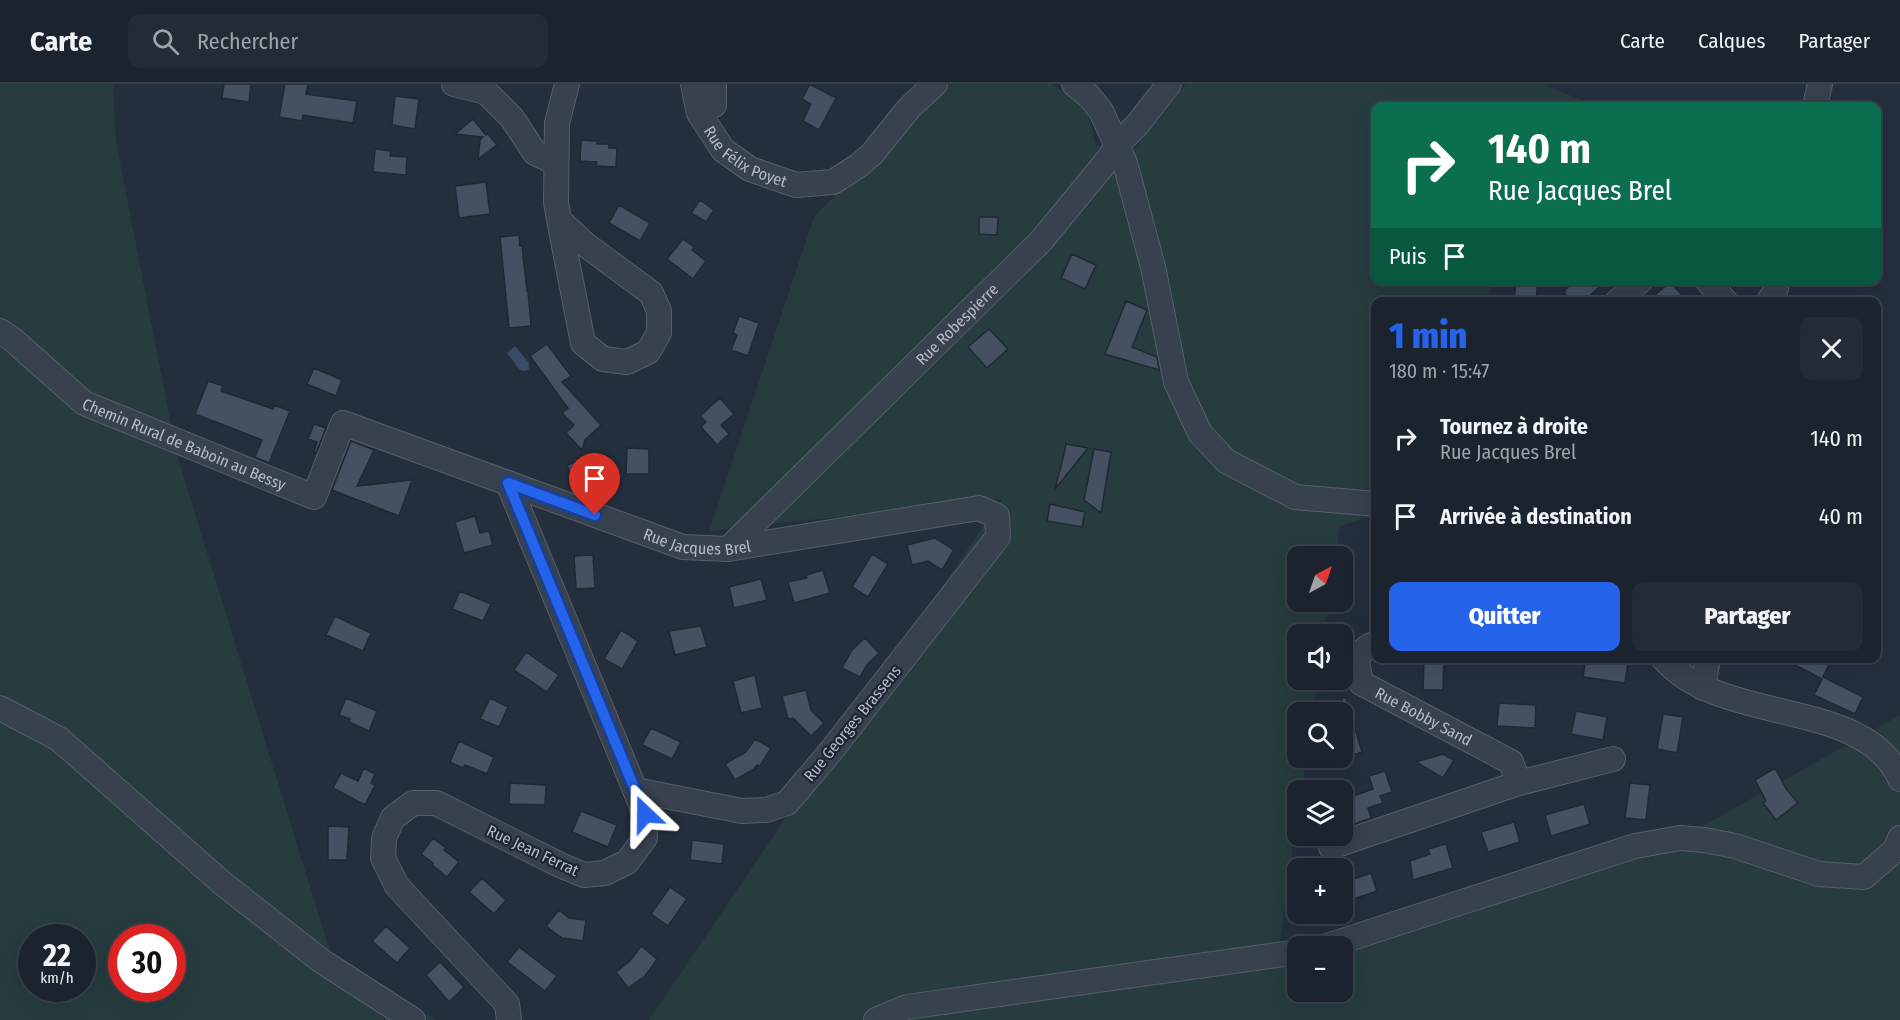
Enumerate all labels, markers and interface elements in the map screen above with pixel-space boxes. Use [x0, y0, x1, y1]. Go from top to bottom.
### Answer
search box [128, 14, 548, 68]
text: Carte [30, 25, 92, 58]
icon: search [149, 25, 182, 58]
text: Rechercher [197, 28, 298, 55]
text: Carte [1620, 28, 1665, 54]
text: Calques [1698, 28, 1765, 54]
text: Partager [1798, 28, 1870, 54]
street label: Rue Félix Poyet [700, 122, 790, 191]
text: 140 m [1488, 124, 1591, 174]
icon: right [1389, 126, 1467, 204]
text: Rue Jacques Brel [1488, 175, 1672, 207]
icon: arrive [1438, 240, 1471, 273]
text: Puis [1389, 243, 1426, 270]
street label: Rue Robespierre [912, 279, 1002, 369]
text: 1 min [1389, 314, 1467, 358]
button: close [1800, 317, 1863, 380]
text: 180 m · 15:47 [1389, 359, 1489, 383]
street label: Chemin Rural de Baboin au Bessy [80, 394, 289, 495]
text: Tournez à droite [1440, 413, 1588, 440]
icon: right [1389, 422, 1422, 455]
text: 140 m [1810, 425, 1863, 452]
text: Rue Jacques Brel [1440, 440, 1576, 464]
pin [569, 453, 620, 515]
icon: arrive [578, 462, 611, 495]
icon: arrive [1389, 500, 1422, 533]
text: Arrivée à destination [1440, 503, 1632, 530]
text: 40 m [1819, 503, 1863, 530]
street label: Rue Jacques Brel [641, 524, 752, 559]
north arrow [1287, 546, 1353, 612]
map controls [1287, 546, 1353, 1002]
button: Quitter [1389, 582, 1620, 651]
button: Partager [1632, 582, 1863, 651]
button: sound [1287, 624, 1353, 690]
street label: Rue Georges Brassens [800, 661, 905, 785]
street label: Rue Bobby Sand [1372, 683, 1475, 750]
button: search [1287, 702, 1353, 768]
button: layers [1287, 780, 1353, 846]
position arrow [613, 782, 677, 846]
street label: Rue Jean Ferrat [484, 821, 582, 880]
button: + [1287, 858, 1353, 924]
speed limit sign: 30 [108, 924, 186, 1002]
button: − [1287, 936, 1353, 1002]
text: 22 [43, 938, 71, 974]
text: km/h [40, 969, 74, 987]

